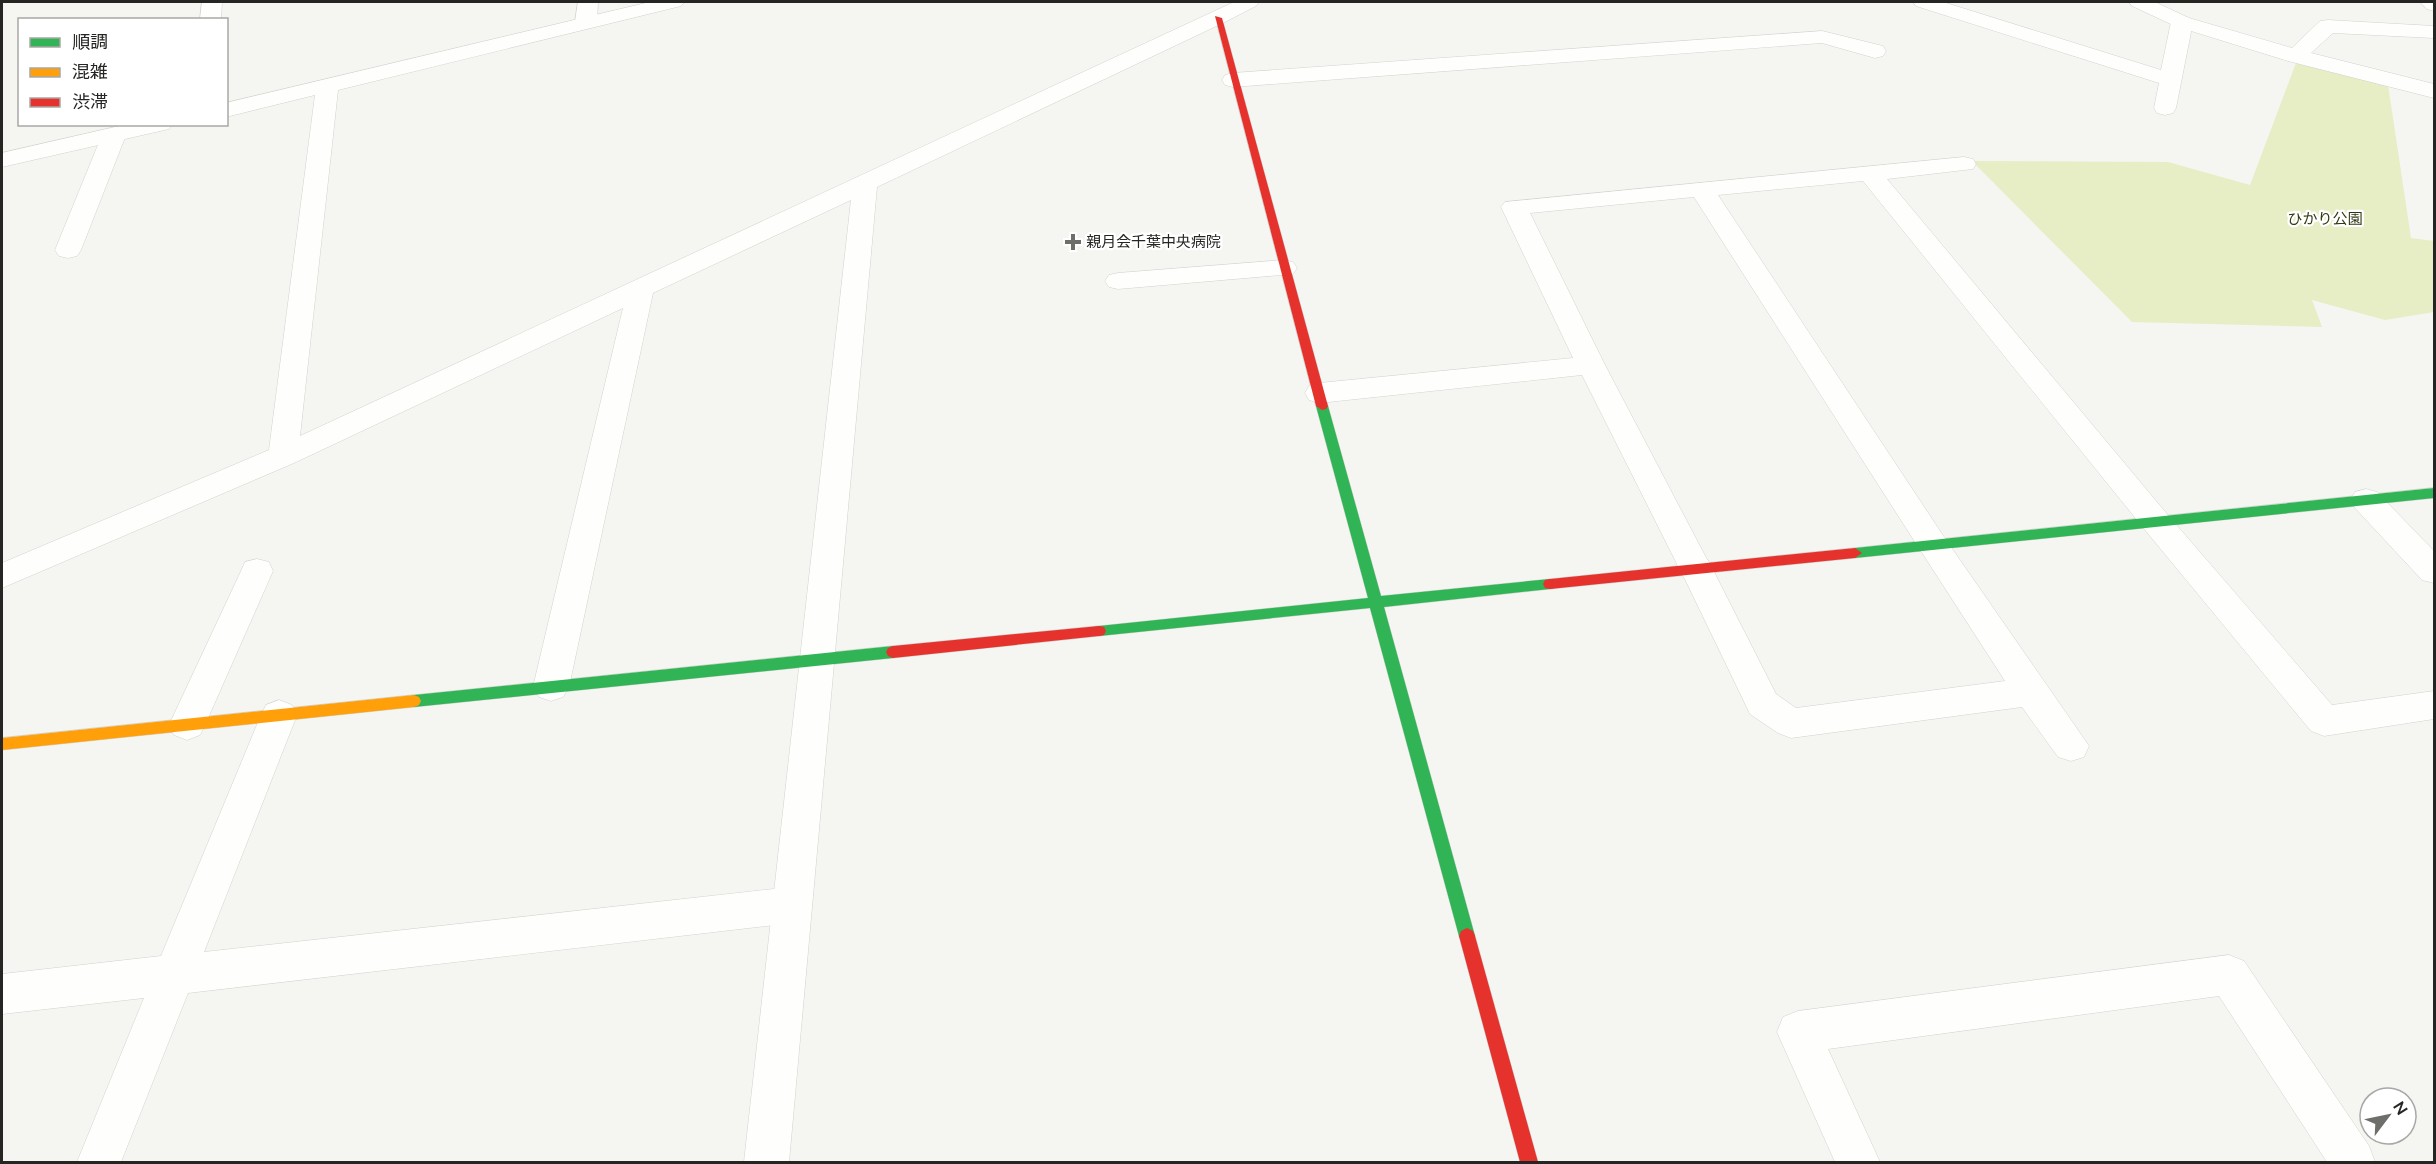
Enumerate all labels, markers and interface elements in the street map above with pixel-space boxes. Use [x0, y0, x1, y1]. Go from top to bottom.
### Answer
legend [18, 18, 228, 126]
text: 順調 [72, 30, 108, 53]
text: 混雑 [72, 60, 108, 83]
text: 渋滞 [72, 90, 108, 113]
park label: ひかり公園 [2287, 209, 2363, 228]
place label: 親月会千葉中央病院 [1086, 232, 1221, 251]
marker: 親月会千葉中央病院 [1064, 233, 1082, 251]
north arrow [2358, 1086, 2418, 1146]
text: N [2389, 1098, 2412, 1118]

